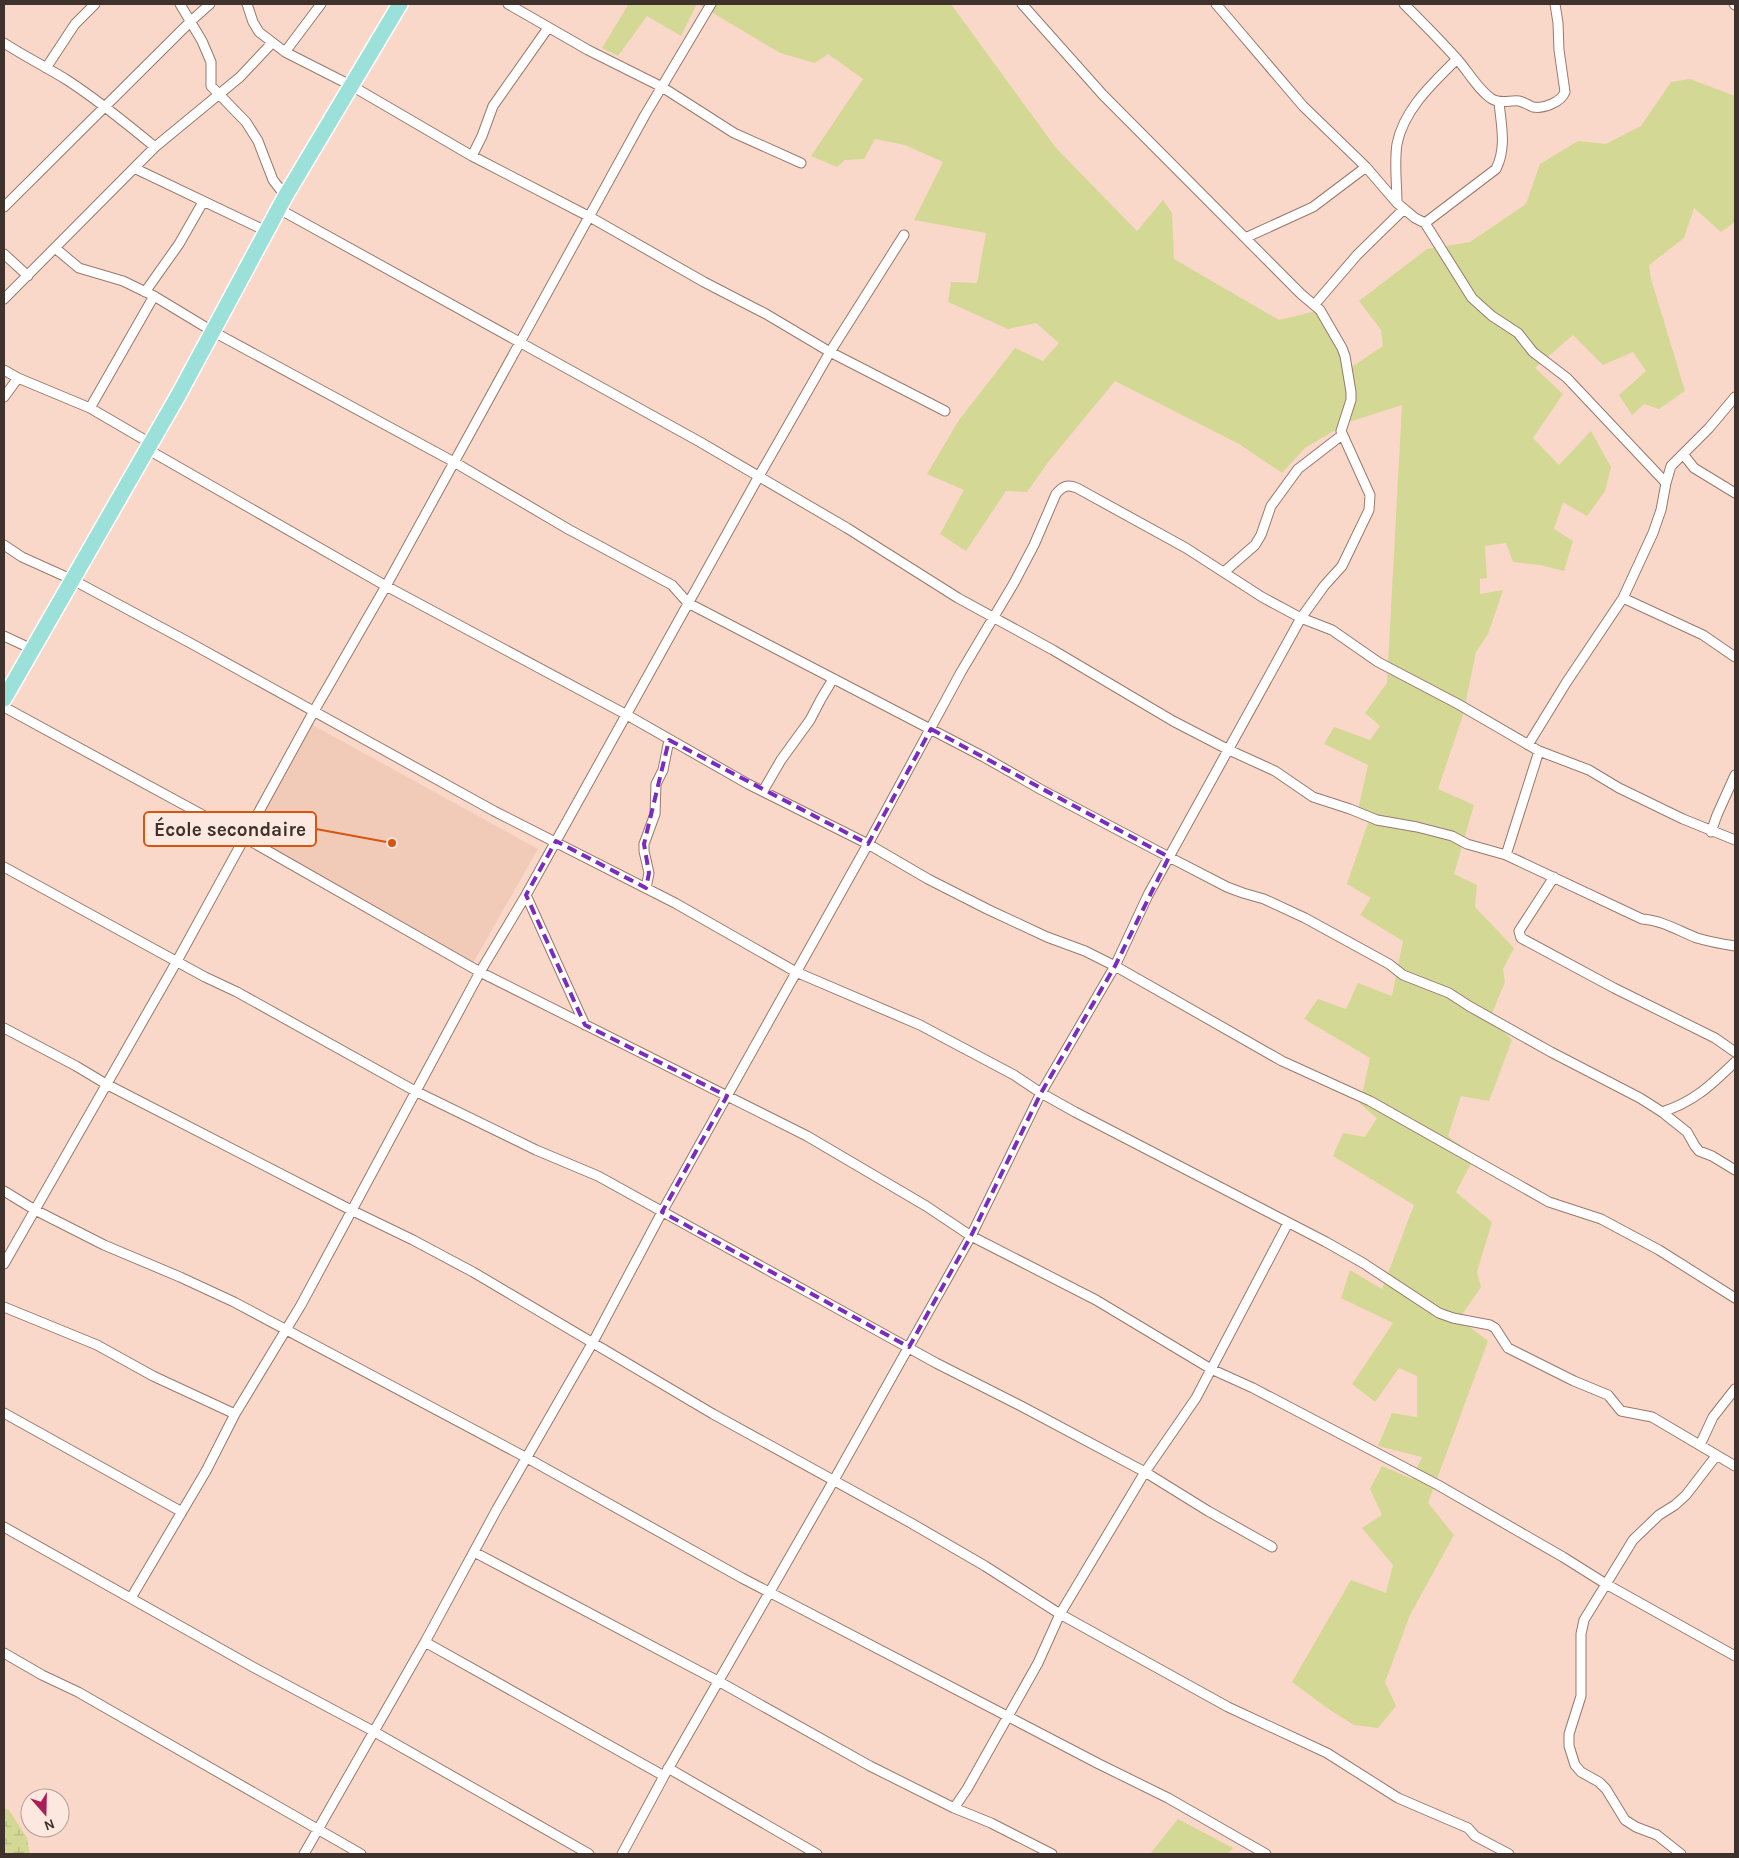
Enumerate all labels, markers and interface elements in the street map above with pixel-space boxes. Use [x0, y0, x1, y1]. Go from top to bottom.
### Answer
callout: École secondaire [144, 812, 316, 846]
text: École secondaire [154, 816, 306, 841]
north arrow [20, 1788, 70, 1838]
text: N [42, 1815, 57, 1834]

